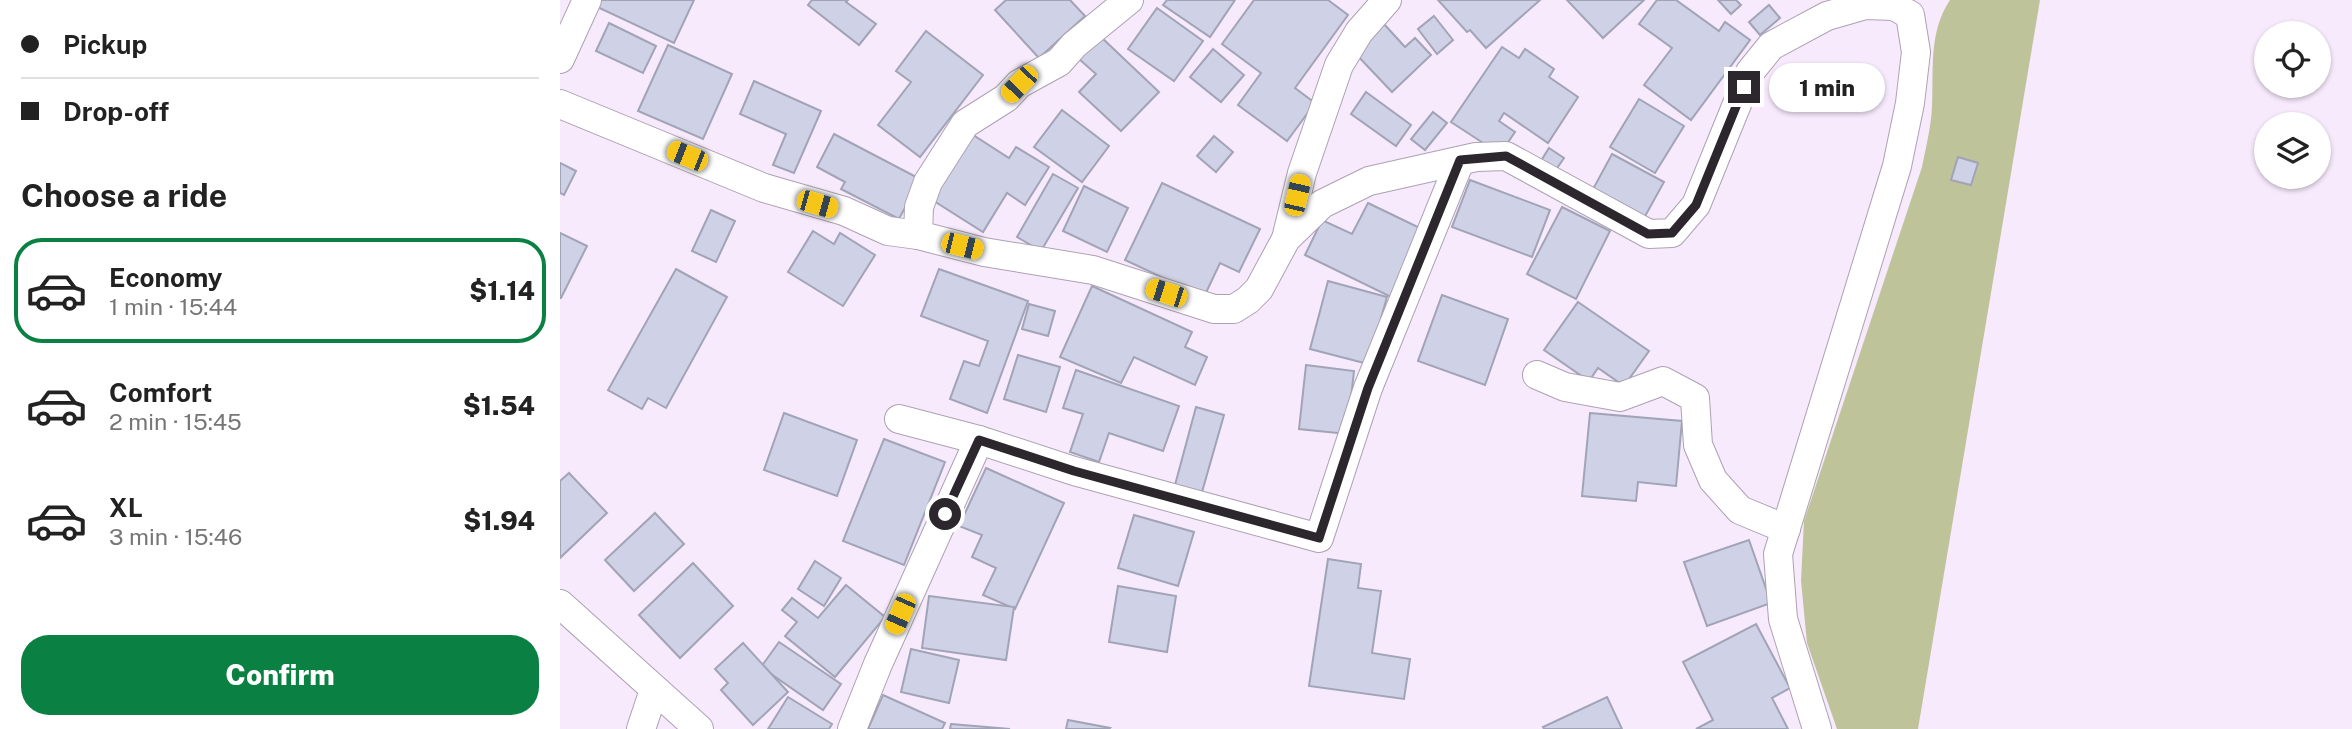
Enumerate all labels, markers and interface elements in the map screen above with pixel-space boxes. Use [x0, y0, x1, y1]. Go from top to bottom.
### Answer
map controls [2254, 21, 2331, 189]
button: locate [2254, 21, 2331, 98]
text: Pickup [63, 29, 147, 60]
car [997, 62, 1042, 106]
callout: 1 min [1768, 62, 1884, 112]
route end [1728, 71, 1760, 103]
text: 1 min [1799, 74, 1855, 101]
text: Drop-off [63, 96, 169, 127]
button: layers [2254, 112, 2331, 189]
car [664, 138, 711, 174]
car [1283, 172, 1312, 218]
text: Choose a ride [21, 177, 227, 214]
car [794, 188, 841, 220]
car [940, 231, 985, 261]
icon: car [25, 259, 88, 322]
text: Economy [109, 262, 222, 293]
text: $1.14 [469, 275, 535, 306]
car [1143, 277, 1190, 309]
text: 1 min · 15:44 [109, 293, 237, 320]
icon: car [25, 374, 88, 437]
text: Comfort [109, 377, 212, 408]
text: $1.54 [463, 390, 535, 421]
text: 2 min · 15:45 [109, 408, 242, 435]
icon: car [25, 489, 88, 552]
text: XL [109, 492, 143, 523]
route start [929, 498, 961, 530]
text: $1.94 [463, 505, 535, 536]
text: 3 min · 15:46 [109, 523, 242, 550]
car [882, 591, 919, 637]
button: Confirm [21, 635, 539, 715]

